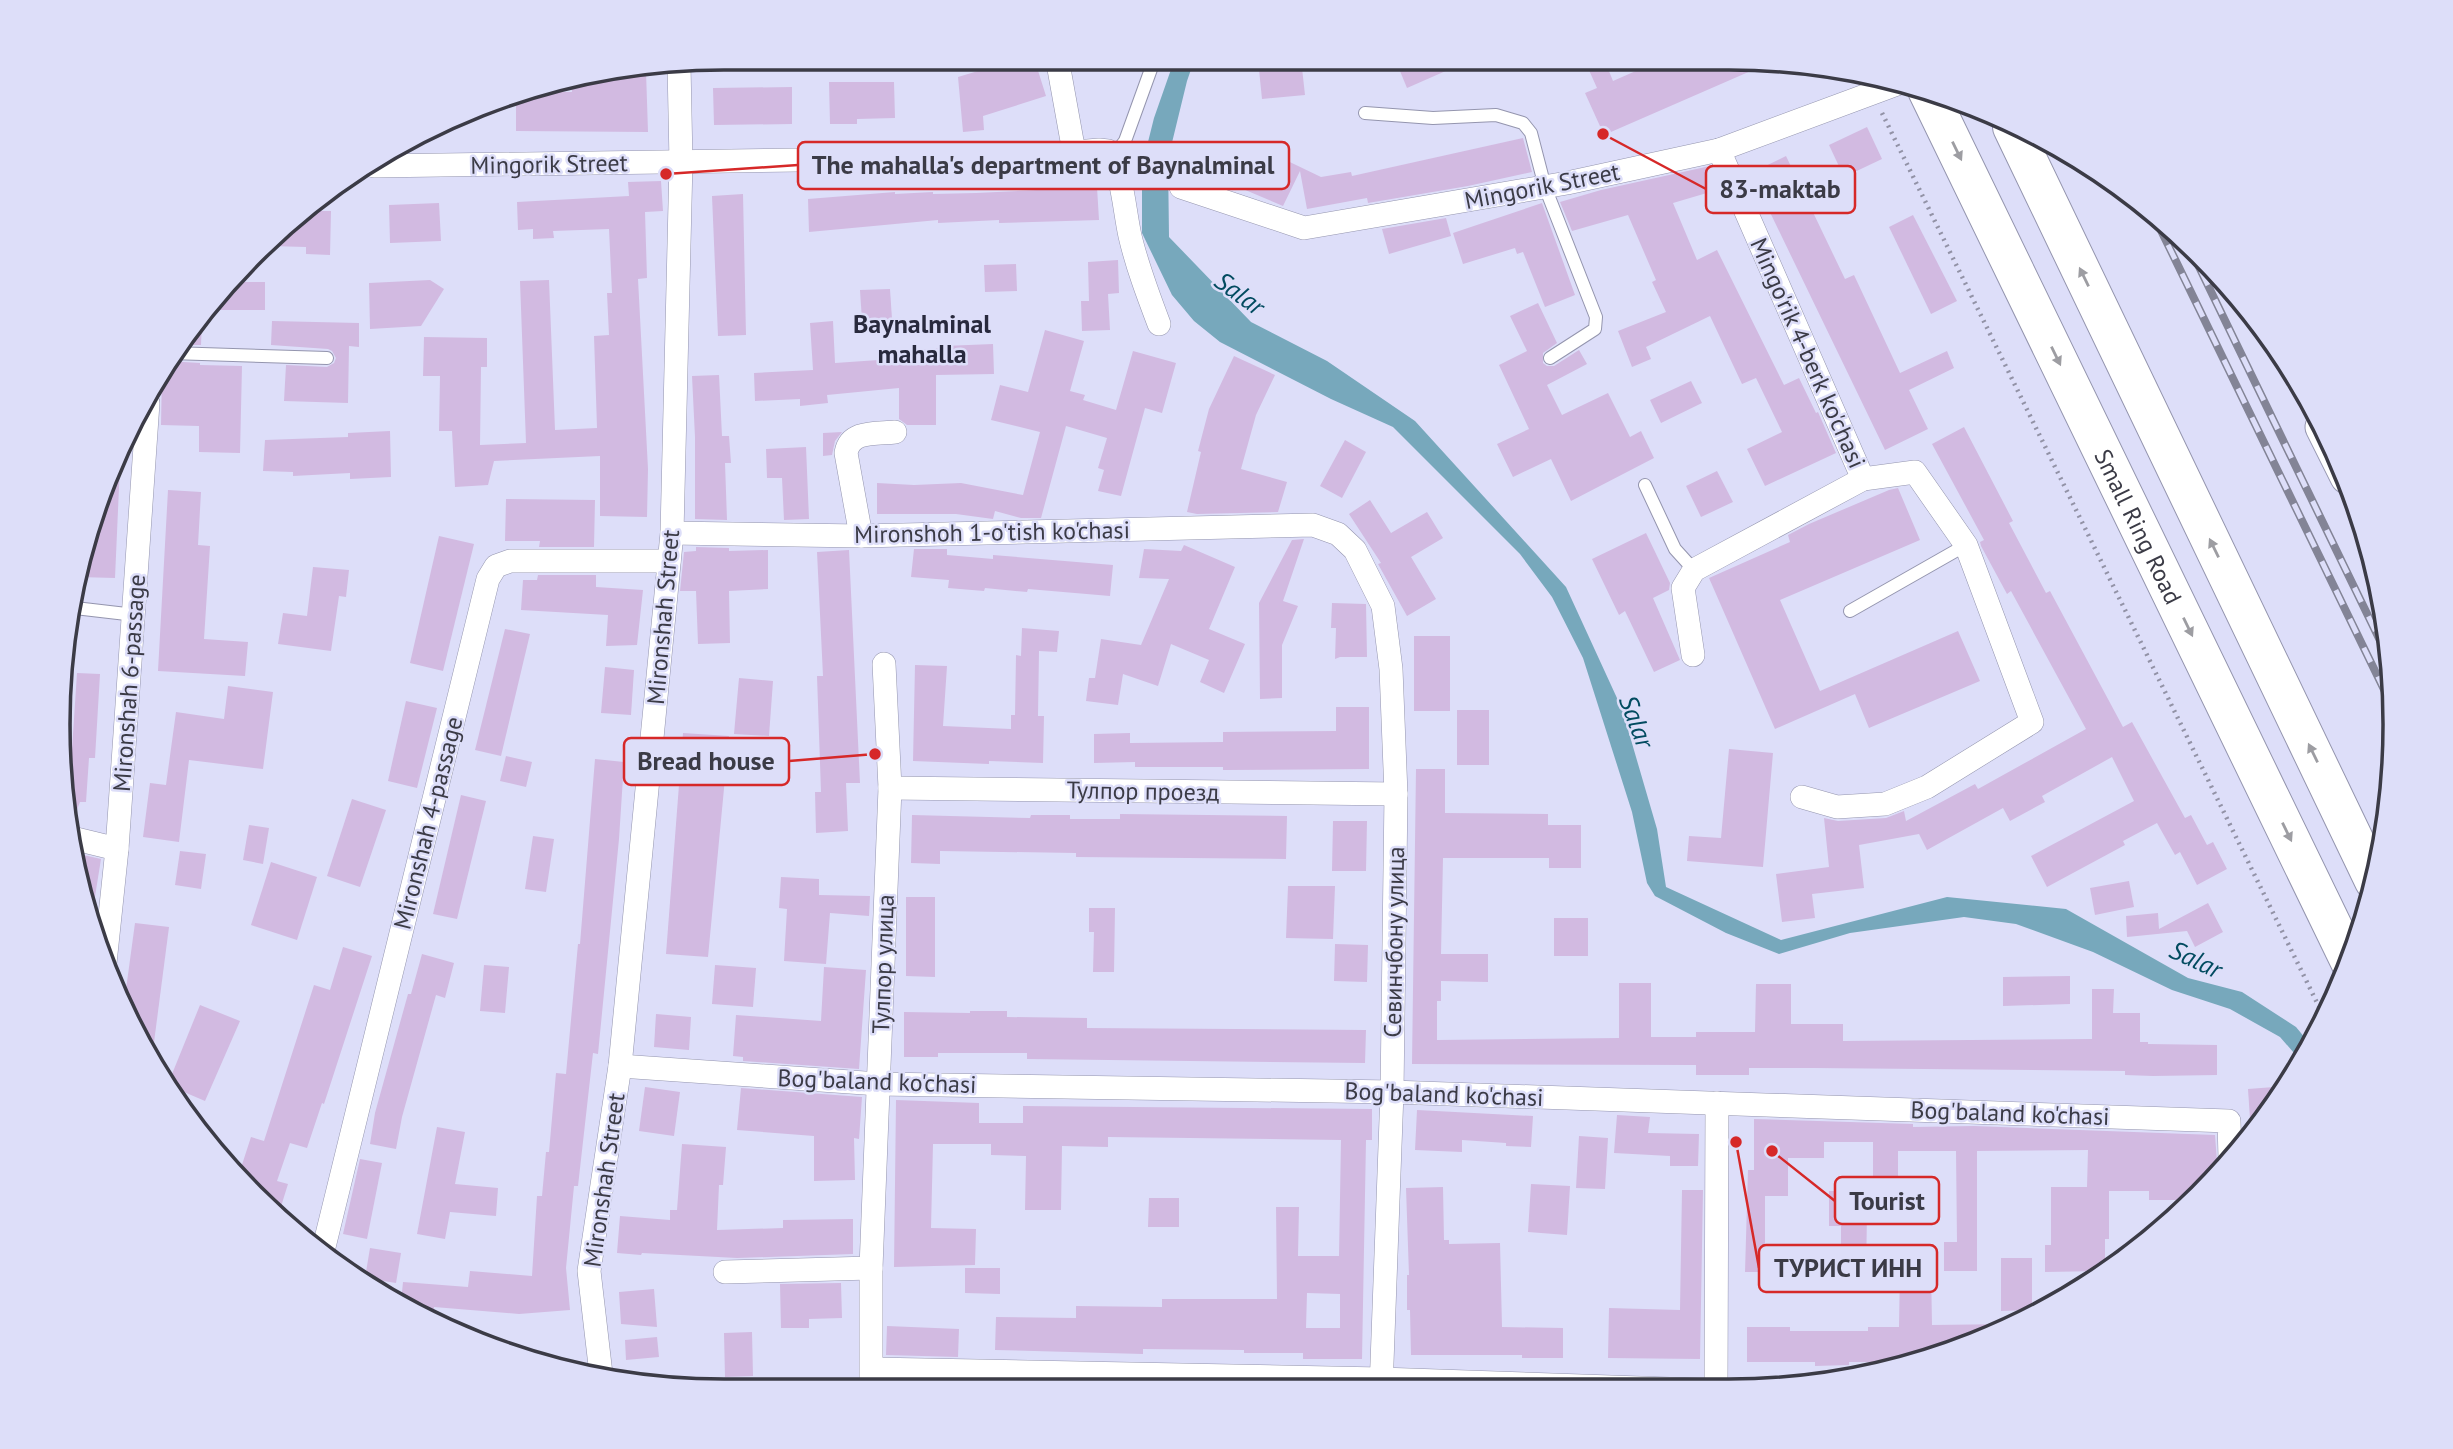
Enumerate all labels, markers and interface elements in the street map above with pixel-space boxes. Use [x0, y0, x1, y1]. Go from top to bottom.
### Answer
one-way arrow [1951, 141, 1963, 161]
callout: The mahalla's department of Baynalminal [798, 142, 1289, 189]
street label: Mingorik Street [470, 147, 628, 181]
text: The mahalla's department of Baynalminal [812, 148, 1275, 181]
street label: Mingorik Street [1462, 156, 1622, 216]
callout: 83-maktab [1706, 166, 1855, 213]
text: 83-maktab [1719, 172, 1841, 205]
street label: Mingo'rik 4-berk ko'chasi [1743, 233, 1873, 473]
water label: Salar [1208, 264, 1273, 323]
one-way arrow [2078, 267, 2090, 287]
district label: Baynalminal mahalla [853, 307, 991, 370]
one-way arrow [2051, 346, 2062, 366]
street label: Small Ring Road [2088, 444, 2189, 609]
street label: Mironshoh 1-o'tish ko'chasi [854, 514, 1130, 550]
street label: Mironshah Street [640, 528, 686, 706]
one-way arrow [2209, 538, 2220, 558]
street label: Mironshah 6-passage [106, 573, 152, 793]
one-way arrow [2182, 617, 2193, 637]
water label: Salar [1612, 690, 1663, 754]
street label: Mironshah 4-passage [387, 713, 469, 933]
callout: Bread house [624, 738, 789, 785]
one-way arrow [2307, 743, 2319, 763]
text: Bread house [637, 744, 775, 777]
street label: Тулпор проезд [1066, 774, 1220, 808]
one-way arrow [2281, 822, 2292, 842]
street label: Севинчбону улица [1377, 846, 1411, 1038]
street label: Тулпор улица [865, 894, 901, 1034]
water label: Salar [2165, 933, 2229, 986]
street label: Bog'baland ko'chasi [777, 1062, 977, 1100]
street label: Bog'baland ko'chasi [1344, 1075, 1544, 1113]
street label: Mironshah Street [576, 1091, 632, 1269]
street label: Bog'baland ko'chasi [1910, 1094, 2110, 1132]
callout: Tourist [1835, 1177, 1939, 1224]
text: Tourist [1849, 1184, 1925, 1217]
callout: ТУРИСТ ИНН [1759, 1245, 1937, 1292]
text: ТУРИСТ ИНН [1774, 1251, 1922, 1284]

